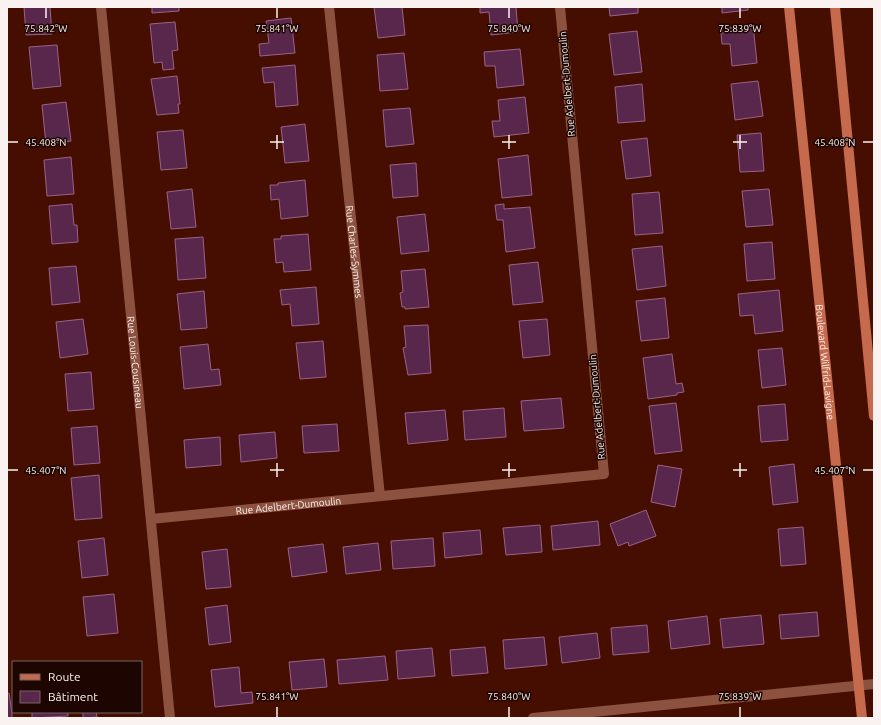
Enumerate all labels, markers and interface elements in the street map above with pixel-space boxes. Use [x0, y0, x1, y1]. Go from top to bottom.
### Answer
text: 75.842°W [24, 23, 68, 34]
text: 75.841°W [255, 23, 299, 34]
text: 75.840°W [487, 23, 531, 34]
text: 75.839°W [718, 23, 762, 34]
street label: Rue Adelbert-Dumoulin [557, 31, 577, 137]
text: 45.408°N [25, 137, 67, 148]
text: 45.408°N [814, 137, 856, 148]
street label: Rue Charles-Symmes [344, 205, 365, 299]
street label: Boulevard Wilfrid-Lavigne [814, 304, 837, 420]
street label: Rue Louis-Cousineau [126, 316, 145, 409]
street label: Rue Adelbert-Dumoulin [587, 354, 607, 460]
text: 45.407°N [25, 465, 67, 476]
text: 45.407°N [814, 465, 856, 476]
street label: Rue Adelbert-Dumoulin [235, 495, 342, 516]
legend [12, 661, 142, 713]
text: Route [48, 670, 81, 683]
text: Bâtiment [48, 690, 98, 703]
text: 75.841°W [255, 691, 299, 702]
text: 75.840°W [487, 691, 531, 702]
text: 75.839°W [718, 691, 762, 702]

